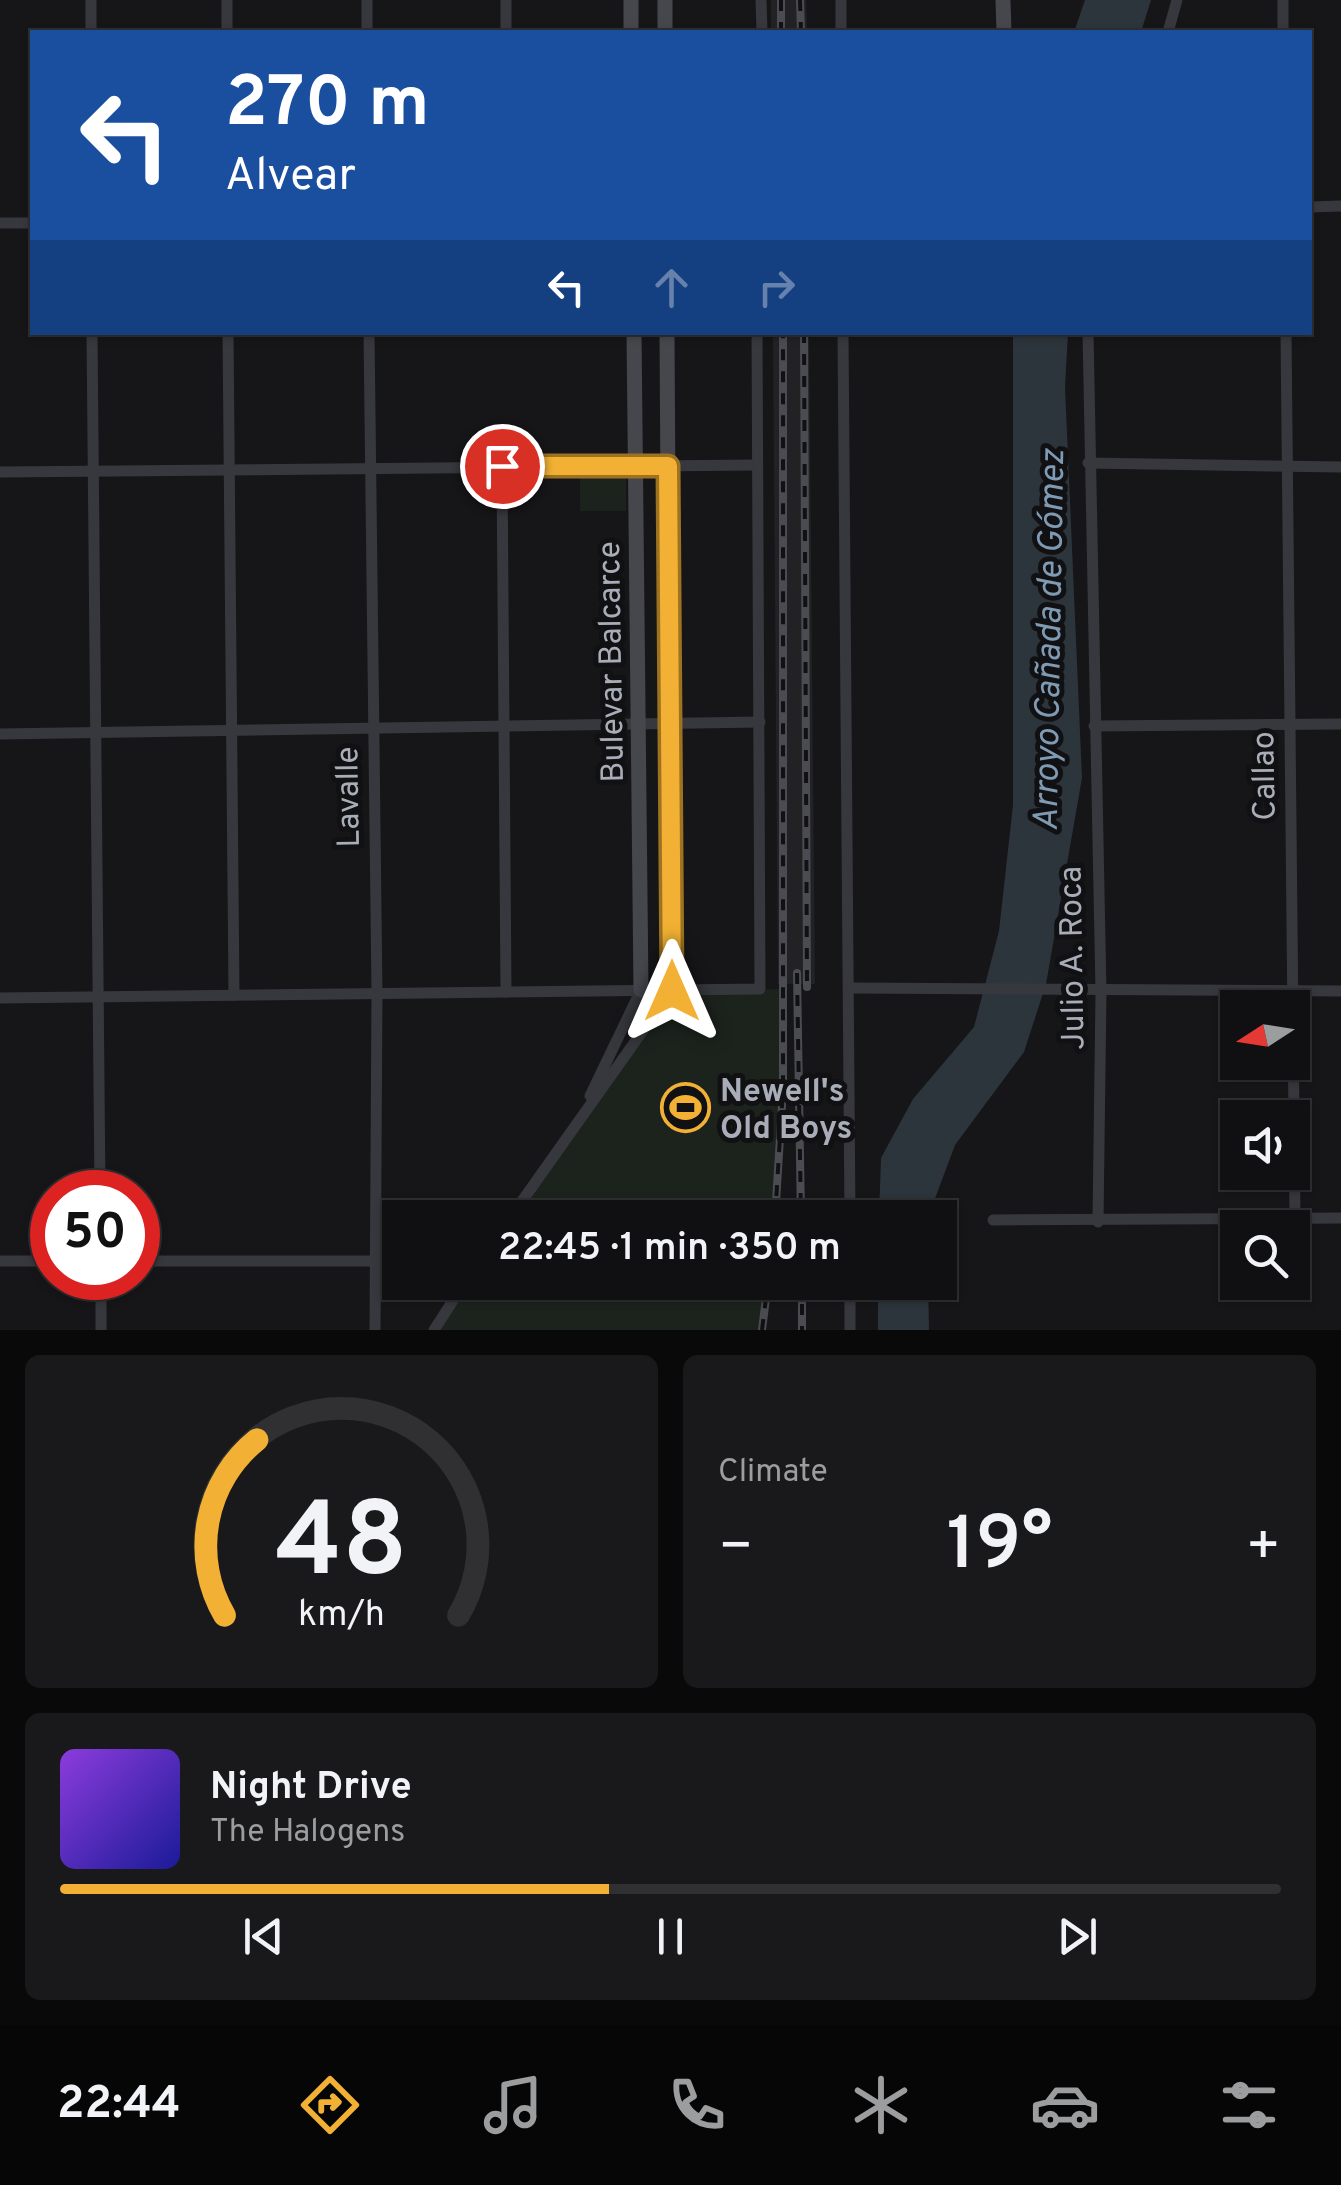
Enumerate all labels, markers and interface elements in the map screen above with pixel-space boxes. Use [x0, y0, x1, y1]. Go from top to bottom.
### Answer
text: 270 m [225, 62, 430, 151]
icon: left [60, 70, 190, 200]
text: Alvear [225, 149, 356, 206]
icon: left [539, 260, 594, 315]
icon: ahead [644, 260, 699, 315]
icon: right [749, 260, 804, 315]
pin [460, 424, 545, 509]
icon: arrive [475, 439, 530, 494]
water label: Arroyo Cañada de Gómez [1026, 448, 1076, 831]
street label: Bulevar Balcarce [591, 541, 635, 783]
street label: Callao [1245, 731, 1287, 821]
street label: Lavalle [329, 746, 371, 848]
street label: Julio A. Roca [1052, 866, 1096, 1050]
position arrow [620, 939, 724, 1043]
north arrow [1220, 990, 1310, 1080]
map controls [1220, 990, 1310, 1300]
place label: Newell's Old Boys [720, 1073, 852, 1150]
sports icon: Newell's Old Boys [659, 1082, 711, 1134]
button: sound [1220, 1100, 1310, 1190]
speed limit sign: 50 [30, 1170, 160, 1300]
button: search [1220, 1210, 1310, 1300]
text: 22:45 · 1 min · 350 m [498, 1225, 841, 1274]
text: Climate [718, 1453, 828, 1493]
text: 48 [275, 1481, 408, 1613]
text: 19° [946, 1501, 1053, 1596]
text: − [718, 1514, 753, 1584]
text: + [1246, 1514, 1281, 1584]
text: km/h [298, 1593, 385, 1639]
text: Night Drive [210, 1764, 412, 1813]
text: The Halogens [210, 1813, 405, 1853]
icon: previous [236, 1909, 291, 1964]
icon: pause [643, 1909, 698, 1964]
icon: next [1050, 1909, 1105, 1964]
icon: directions [295, 2070, 365, 2140]
icon: music [478, 2070, 548, 2140]
icon: phone [662, 2070, 732, 2140]
icon: climate [846, 2070, 916, 2140]
icon: car [1030, 2070, 1100, 2140]
icon: filters [1214, 2070, 1284, 2140]
text: 22:44 [57, 2077, 181, 2134]

